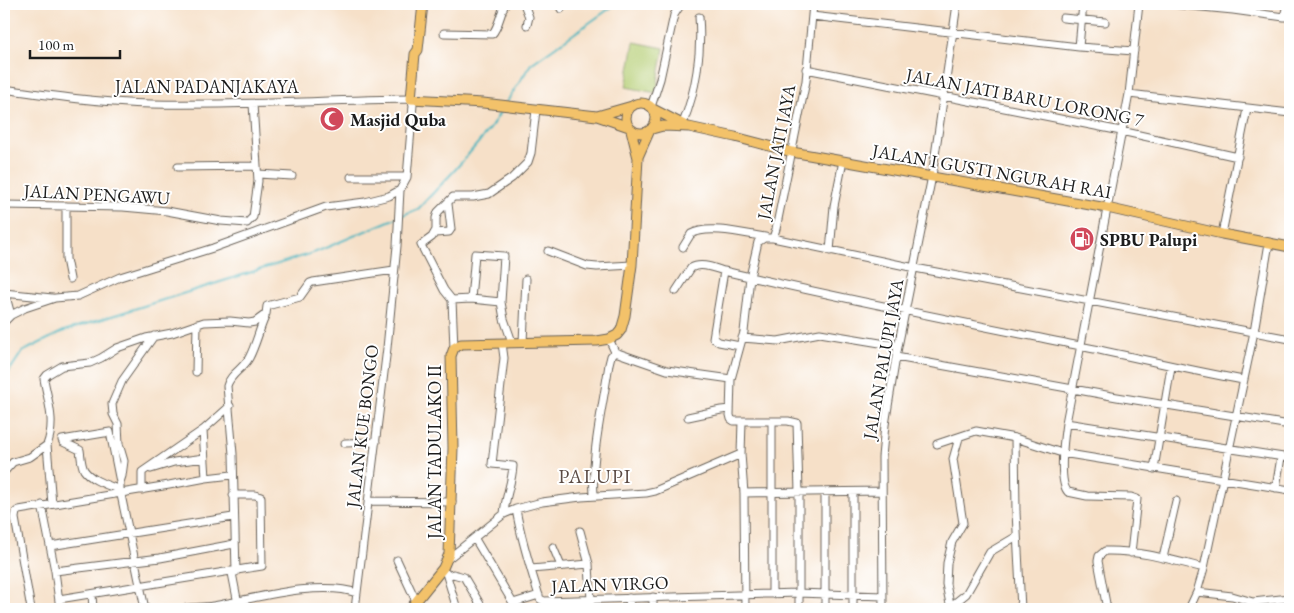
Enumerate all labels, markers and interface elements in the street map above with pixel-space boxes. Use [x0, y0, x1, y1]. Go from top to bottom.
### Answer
scale bar [30, 28, 120, 60]
text: 100 m [38, 35, 75, 54]
street label: JALAN JATI BARU LORONG 7 [902, 62, 1146, 131]
street label: JALAN PADANJAKAYA [113, 75, 299, 98]
street label: JALAN JATI JAYA [751, 82, 800, 224]
mosque icon: Masjid Quba [319, 106, 345, 132]
place label: Masjid Quba [350, 108, 446, 131]
street label: JALAN I GUSTI NGURAH RAI [869, 138, 1113, 203]
street label: JALAN PENGAWU [21, 179, 172, 209]
fuel station icon: SPBU Palupi [1069, 226, 1095, 252]
place label: SPBU Palupi [1100, 228, 1198, 251]
street label: JALAN PALUPI JAYA [857, 276, 909, 443]
street label: JALAN KUE BONGO [340, 343, 383, 511]
street label: JALAN TADULAKO II [423, 365, 446, 541]
district label: PALUPI [558, 463, 632, 489]
street label: JALAN VIRGO [549, 570, 669, 598]

